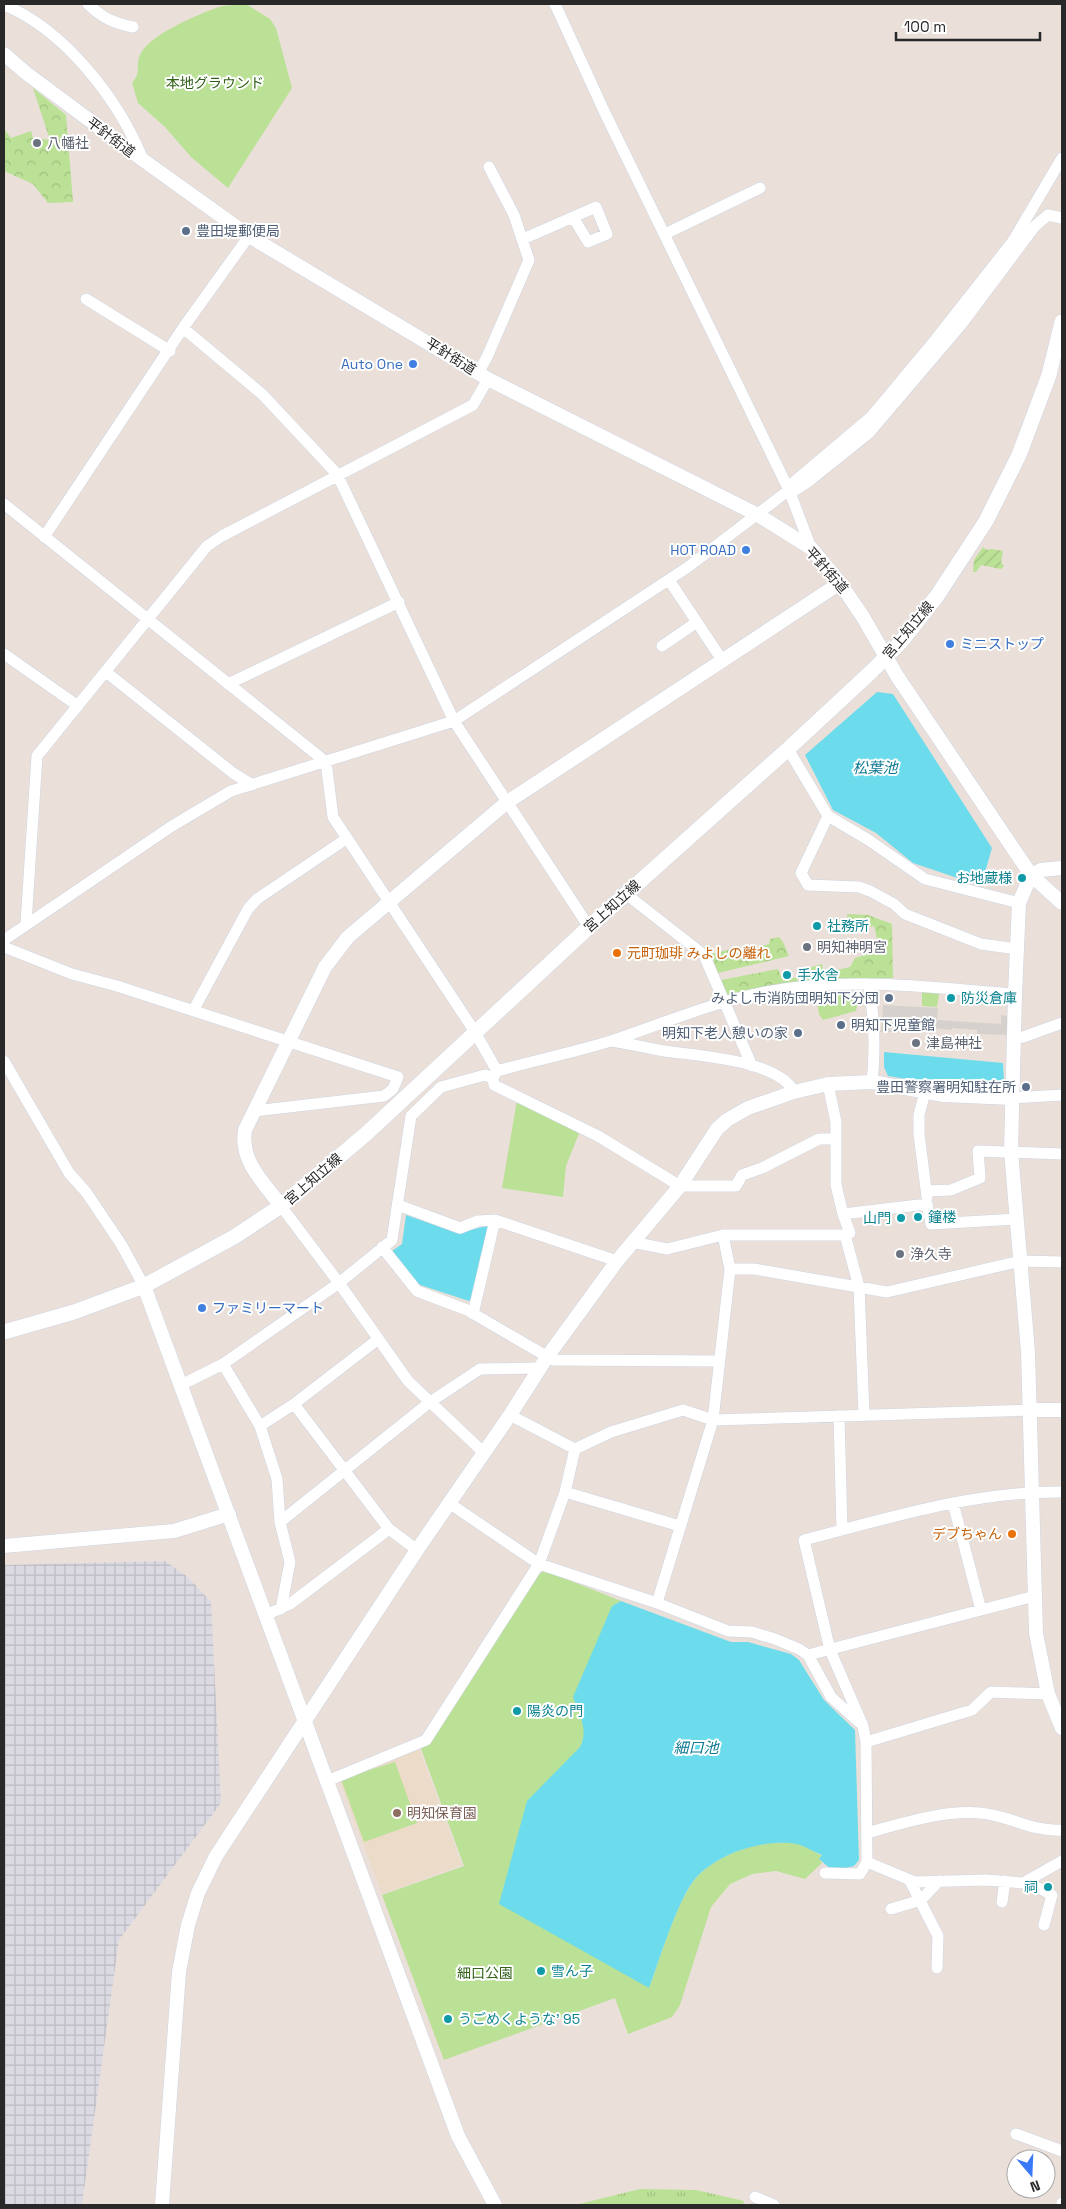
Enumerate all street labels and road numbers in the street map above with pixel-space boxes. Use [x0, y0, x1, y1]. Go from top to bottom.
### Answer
street label: 平針街道 [83, 113, 139, 161]
street label: 平針街道 [422, 334, 480, 378]
street label: 平針街道 [802, 543, 852, 597]
street label: 宮上知立線 [879, 597, 937, 663]
street label: 宮上知立線 [580, 876, 644, 936]
street label: 宮上知立線 [281, 1149, 345, 1209]

